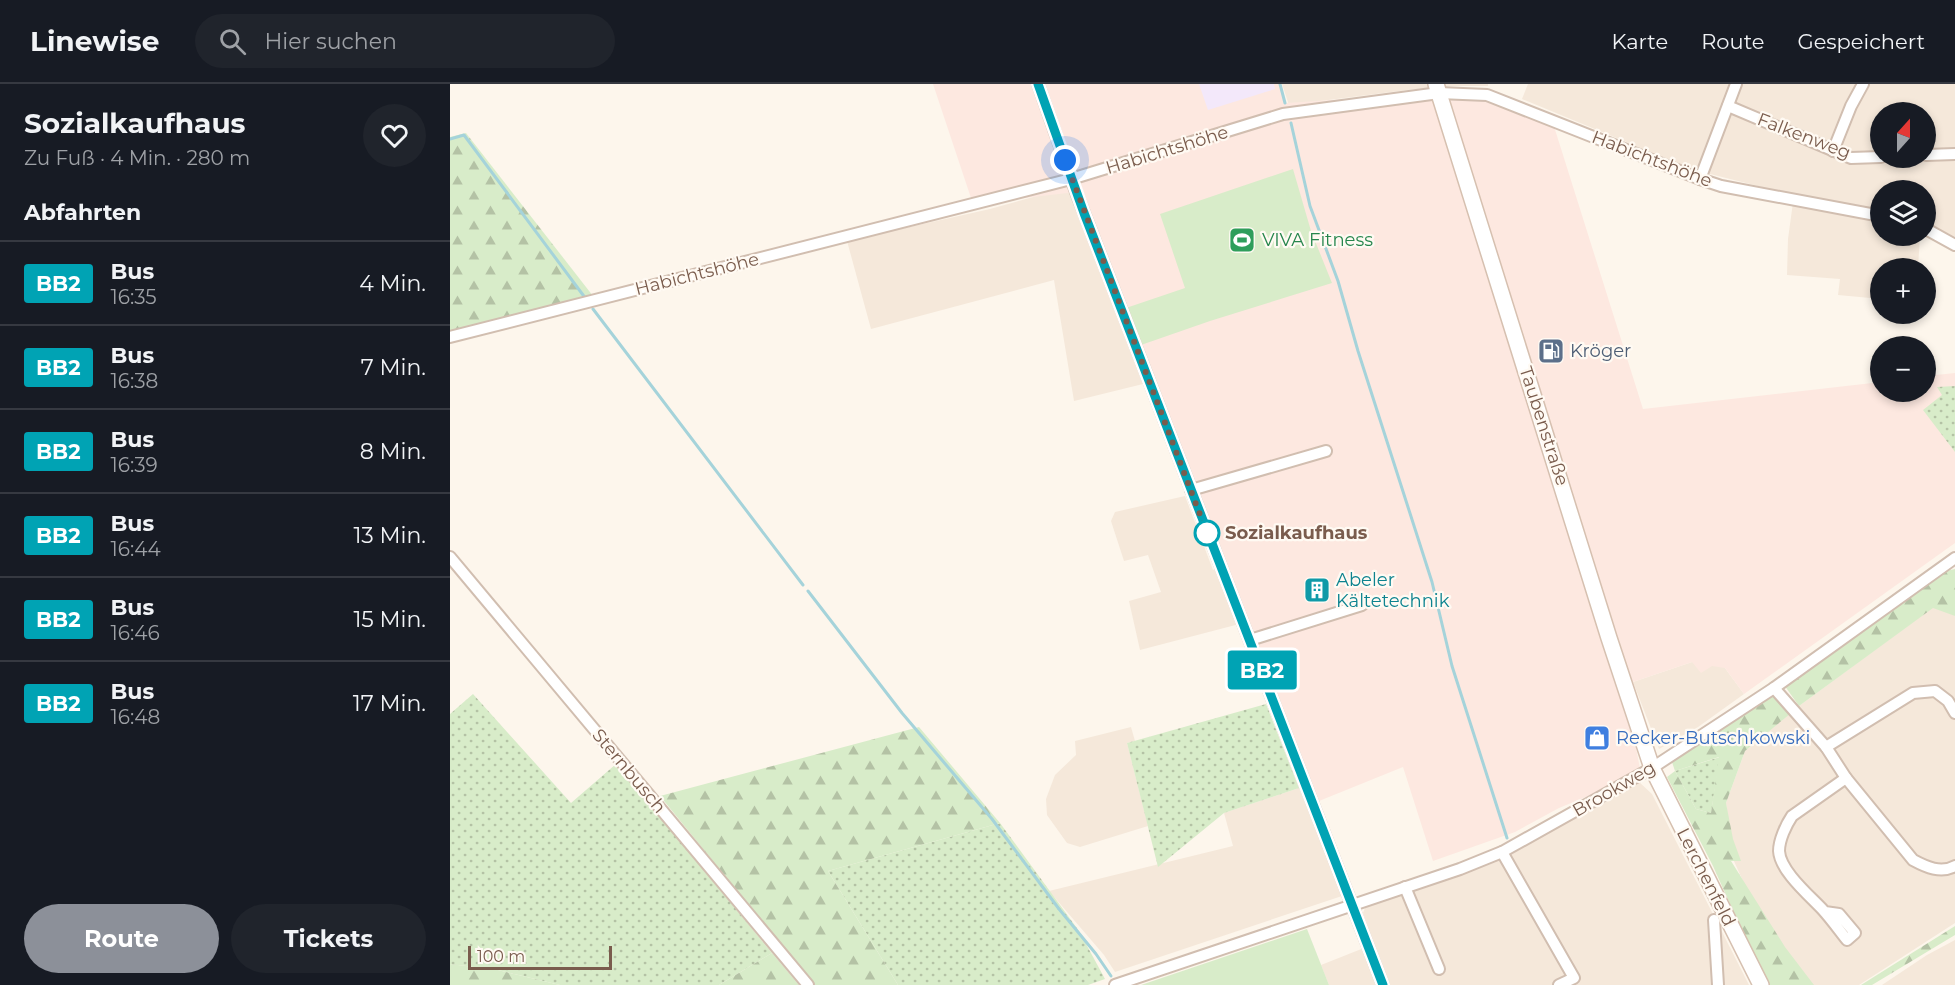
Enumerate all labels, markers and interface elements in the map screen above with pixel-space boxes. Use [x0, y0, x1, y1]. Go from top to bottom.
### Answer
search box [195, 14, 615, 68]
text: Linewise [30, 24, 159, 58]
icon: search [216, 25, 249, 58]
text: Hier suchen [264, 28, 397, 55]
text: Karte [1612, 29, 1668, 54]
text: Route [1701, 29, 1764, 54]
text: Gespeichert [1797, 29, 1925, 54]
north arrow [1870, 102, 1936, 168]
map controls [1870, 102, 1936, 402]
button: heart [363, 104, 426, 167]
text: Sozialkaufhaus [24, 106, 246, 140]
street label: Falkenweg [1754, 108, 1854, 164]
street label: Habichtshöhe [1103, 121, 1231, 179]
street label: Habichtshöhe [1589, 126, 1715, 192]
your location [1050, 145, 1080, 175]
text: Zu Fuß · 4 Min. · 280 m [24, 146, 250, 170]
button: layers [1870, 180, 1936, 246]
text: Abfahrten [24, 199, 141, 226]
sports icon: VIVA Fitness [1227, 225, 1257, 255]
place label: VIVA Fitness [1262, 229, 1373, 251]
street label: Habichtshöhe [633, 248, 761, 300]
text: Bus [111, 258, 154, 285]
button: + [1870, 258, 1936, 324]
text: 4 Min. [359, 270, 426, 297]
text: BB2 [36, 271, 81, 296]
text: 16:35 [111, 285, 157, 309]
fuel station icon: Kröger [1536, 336, 1566, 366]
button: − [1870, 336, 1936, 402]
place label: Kröger [1570, 340, 1631, 362]
text: Bus [111, 342, 154, 369]
text: 7 Min. [361, 354, 426, 381]
text: BB2 [36, 355, 81, 380]
street label: Taubenstraße [1514, 364, 1574, 488]
text: 16:38 [111, 369, 158, 393]
text: Bus [111, 426, 154, 453]
text: 8 Min. [360, 438, 426, 465]
text: BB2 [36, 439, 81, 464]
text: 16:39 [111, 453, 158, 477]
text: Bus [111, 510, 154, 537]
marker: Sozialkaufhaus [1194, 520, 1220, 546]
text: 13 Min. [353, 522, 426, 549]
place label: Sozialkaufhaus [1225, 522, 1368, 544]
text: BB2 [36, 523, 81, 548]
text: 16:44 [111, 537, 161, 561]
place label: Abeler Kältetechnik [1336, 569, 1450, 612]
building icon: Abeler Kältetechnik [1302, 575, 1332, 605]
text: Bus [111, 594, 154, 621]
text: 15 Min. [353, 606, 426, 633]
text: BB2 [36, 607, 81, 632]
text: 16:46 [111, 621, 160, 645]
line badge: BB2 [1228, 650, 1296, 690]
text: BB2 [1240, 658, 1284, 683]
text: Bus [111, 678, 154, 705]
text: 17 Min. [353, 690, 426, 717]
text: BB2 [36, 691, 81, 716]
text: 16:48 [111, 705, 160, 729]
shop icon: Recker-Butschkowski [1582, 723, 1612, 753]
street label: Sternbusch [587, 724, 671, 818]
place label: Recker-Butschkowski [1616, 727, 1810, 749]
street label: Brookweg [1569, 756, 1659, 822]
street label: Lerchenfeld [1672, 824, 1740, 930]
button: Route [24, 904, 219, 973]
button: Tickets [231, 904, 426, 973]
scale bar [468, 943, 612, 970]
text: 100 m [477, 947, 525, 966]

